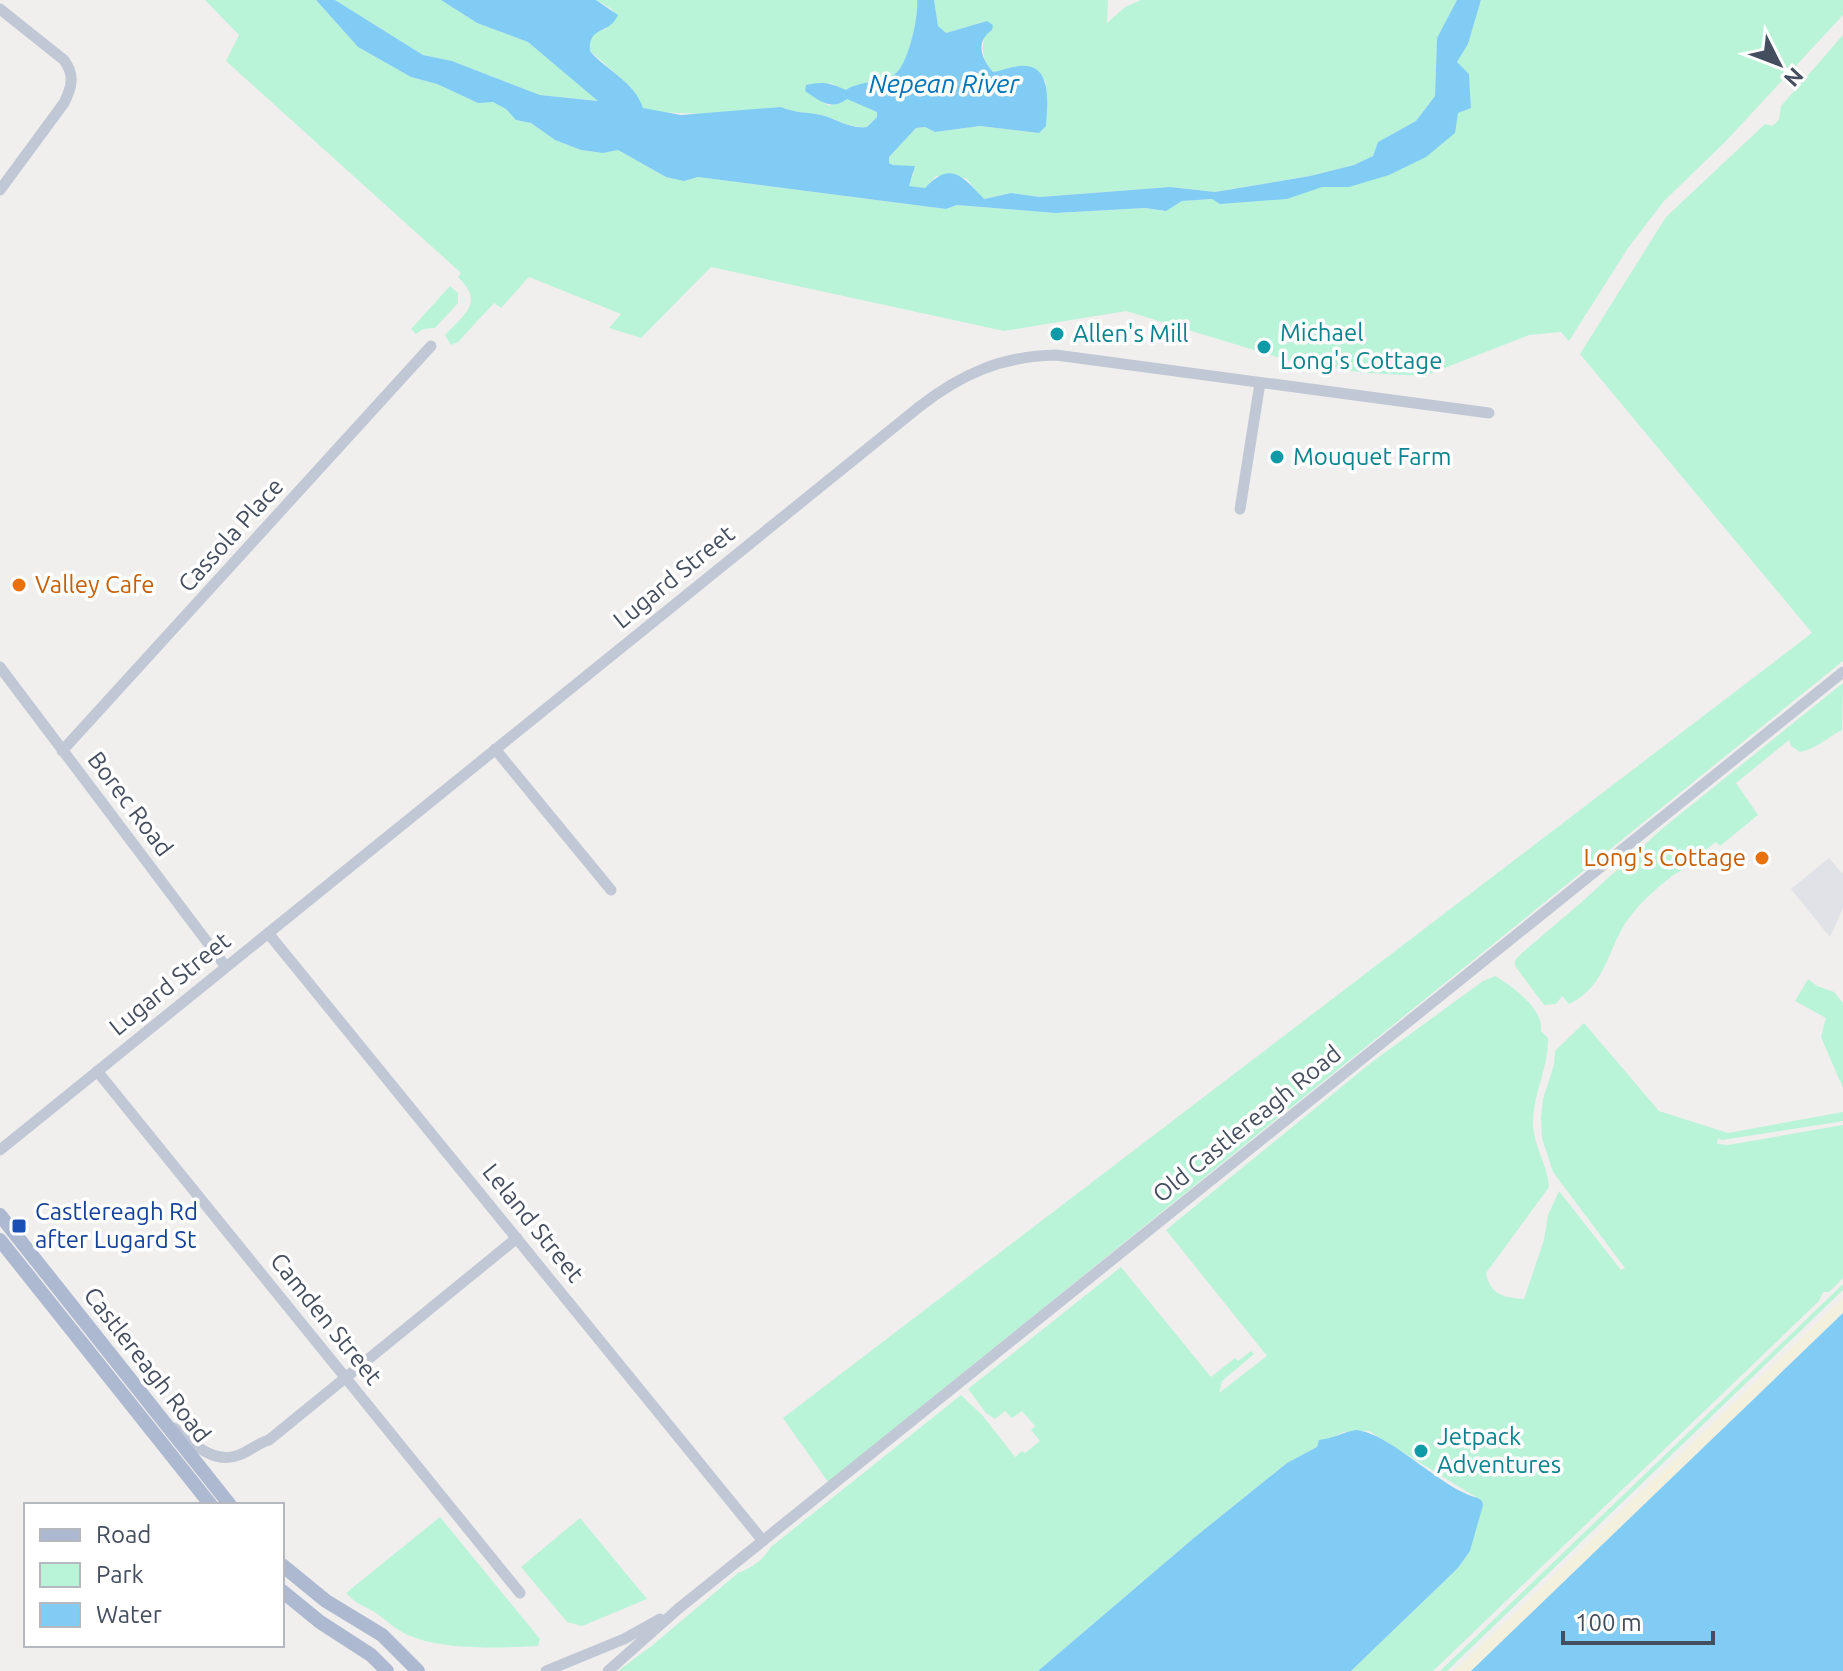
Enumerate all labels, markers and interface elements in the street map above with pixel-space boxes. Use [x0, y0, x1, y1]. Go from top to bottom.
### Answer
north arrow [1739, 24, 1819, 104]
text: N [1779, 63, 1809, 92]
water label: Nepean River [869, 69, 1020, 98]
place label: Michael Long's Cottage [1280, 319, 1442, 374]
place label: Allen's Mill [1073, 320, 1189, 347]
marker: Allen's Mill [1048, 325, 1066, 343]
marker: Michael Long's Cottage [1255, 338, 1273, 356]
place label: Mouquet Farm [1293, 443, 1451, 470]
marker: Mouquet Farm [1268, 448, 1286, 466]
street label: Cassola Place [173, 472, 289, 597]
street label: Lugard Street [608, 519, 740, 634]
place label: Valley Cafe [35, 571, 155, 598]
marker: Valley Cafe [10, 576, 28, 594]
street label: Borec Road [82, 746, 178, 861]
place label: Long's Cottage [1584, 844, 1746, 871]
marker: Long's Cottage [1753, 849, 1771, 867]
street label: Lugard Street [104, 926, 236, 1041]
street label: Old Castlereagh Road [1147, 1040, 1346, 1208]
street label: Leland Street [477, 1158, 590, 1288]
place label: Castlereagh Rd after Lugard St [35, 1198, 198, 1253]
marker: Castlereagh Rd after Lugard St [10, 1217, 28, 1235]
street label: Camden Street [265, 1248, 388, 1390]
street label: Castlereagh Road [78, 1282, 216, 1448]
place label: Jetpack Adventures [1437, 1423, 1561, 1478]
marker: Jetpack Adventures [1412, 1442, 1430, 1460]
legend [24, 1503, 284, 1647]
text: Road [96, 1521, 151, 1548]
text: Park [96, 1561, 144, 1588]
scale bar [1563, 1595, 1713, 1645]
text: Water [96, 1601, 162, 1628]
text: 100 m [1575, 1609, 1642, 1636]

